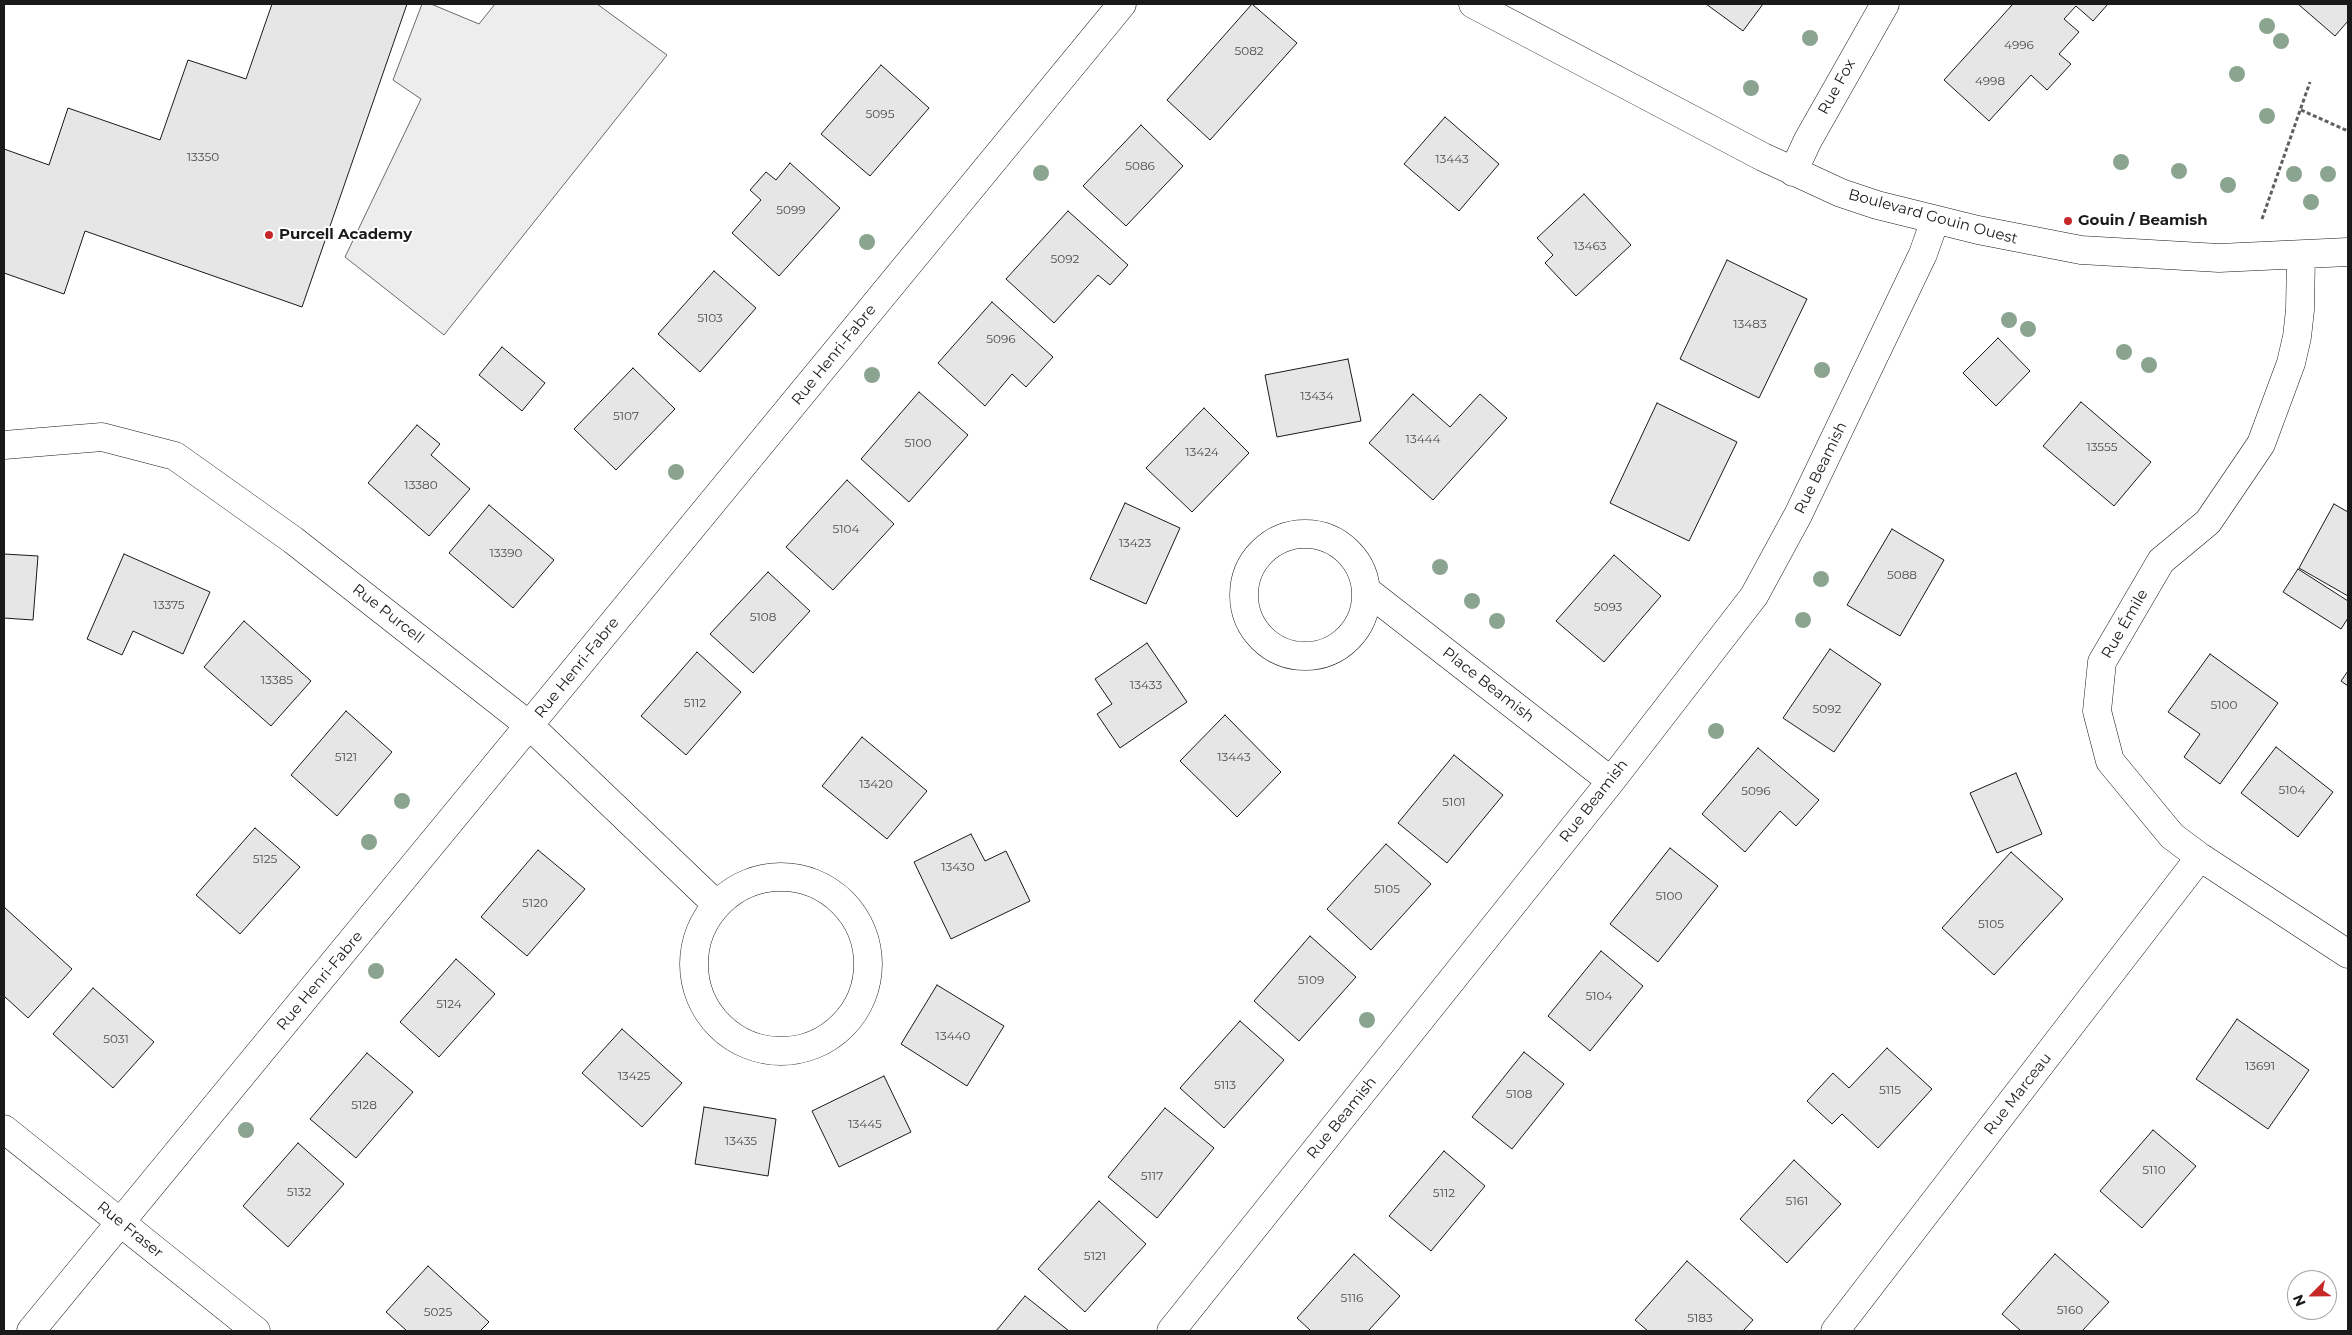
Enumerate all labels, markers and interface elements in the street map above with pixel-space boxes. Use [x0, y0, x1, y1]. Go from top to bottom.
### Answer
house number: 4996 [2004, 38, 2034, 52]
house number: 5082 [1234, 44, 1264, 58]
street label: Rue Fox [1815, 56, 1859, 118]
house number: 4998 [1975, 74, 2005, 88]
house number: 5095 [866, 107, 894, 121]
house number: 13350 [187, 150, 219, 164]
house number: 13443 [1435, 152, 1469, 166]
house number: 5086 [1125, 159, 1155, 173]
street label: Boulevard Gouin Ouest [1846, 186, 2020, 248]
house number: 5099 [776, 203, 806, 217]
place label: Gouin / Beamish [2078, 212, 2207, 230]
marker: Gouin / Beamish [2062, 215, 2074, 227]
place label: Purcell Academy [279, 226, 412, 244]
marker: Purcell Academy [263, 229, 275, 241]
house number: 13463 [1573, 239, 1607, 253]
house number: 5092 [1051, 252, 1079, 266]
street label: Rue Henri-Fabre [788, 301, 880, 409]
house number: 5103 [697, 311, 723, 325]
house number: 13483 [1733, 317, 1767, 331]
house number: 5096 [986, 332, 1016, 346]
house number: 13434 [1300, 389, 1334, 403]
house number: 5107 [613, 409, 639, 423]
street label: Rue Beamish [1791, 419, 1851, 517]
house number: 13444 [1406, 432, 1440, 446]
house number: 5100 [904, 436, 932, 450]
house number: 13555 [2086, 440, 2118, 454]
house number: 13424 [1185, 445, 1219, 459]
house number: 13380 [404, 478, 438, 492]
house number: 5104 [833, 522, 859, 536]
house number: 13423 [1119, 536, 1151, 550]
house number: 13390 [489, 546, 523, 560]
house number: 5088 [1887, 568, 1917, 582]
street label: Rue Purcell [349, 580, 427, 648]
street label: Rue Émile [2098, 586, 2152, 662]
house number: 13375 [153, 598, 185, 612]
house number: 5093 [1594, 600, 1622, 614]
house number: 5108 [750, 610, 776, 624]
street label: Rue Henri-Fabre [531, 614, 623, 722]
street label: Place Beamish [1439, 644, 1537, 726]
house number: 13385 [261, 673, 293, 687]
house number: 13433 [1130, 678, 1162, 692]
house number: 5112 [684, 696, 706, 710]
house number: 5100 [2210, 698, 2238, 712]
house number: 5092 [1813, 702, 1841, 716]
house number: 5121 [335, 750, 357, 764]
house number: 13443 [1217, 750, 1251, 764]
street label: Rue Beamish [1556, 756, 1632, 846]
house number: 13420 [859, 777, 893, 791]
house number: 5104 [2279, 783, 2305, 797]
house number: 5096 [1741, 784, 1771, 798]
house number: 5101 [1442, 795, 1466, 809]
house number: 5125 [253, 852, 277, 866]
house number: 13430 [941, 860, 975, 874]
house number: 5105 [1374, 882, 1400, 896]
house number: 5100 [1655, 889, 1683, 903]
house number: 5120 [522, 896, 548, 910]
house number: 5105 [1978, 917, 2004, 931]
street label: Rue Henri-Fabre [273, 928, 367, 1034]
house number: 5109 [1298, 973, 1324, 987]
house number: 5104 [1586, 989, 1612, 1003]
house number: 5124 [436, 997, 462, 1011]
house number: 13440 [936, 1029, 970, 1043]
house number: 5031 [103, 1032, 129, 1046]
street label: Rue Marceau [1980, 1049, 2056, 1139]
house number: 13691 [2245, 1059, 2275, 1073]
house number: 13425 [618, 1069, 650, 1083]
street label: Rue Beamish [1303, 1073, 1381, 1163]
house number: 5113 [1214, 1078, 1236, 1092]
house number: 5115 [1879, 1083, 1901, 1097]
house number: 5108 [1506, 1087, 1532, 1101]
house number: 5128 [351, 1098, 377, 1112]
house number: 13445 [848, 1117, 882, 1131]
house number: 13435 [725, 1134, 757, 1148]
house number: 5110 [2142, 1163, 2166, 1177]
house number: 5117 [1141, 1169, 1163, 1183]
house number: 5132 [287, 1185, 311, 1199]
house number: 5112 [1433, 1186, 1455, 1200]
house number: 5161 [1786, 1194, 1808, 1208]
street label: Rue Fraser [93, 1198, 167, 1262]
house number: 5121 [1084, 1249, 1106, 1263]
north arrow [2287, 1270, 2337, 1320]
house number: 5116 [1341, 1291, 1363, 1305]
text: N [2289, 1292, 2310, 1309]
house number: 5160 [2057, 1303, 2083, 1317]
house number: 5025 [424, 1305, 452, 1319]
house number: 5183 [1687, 1311, 1713, 1325]

